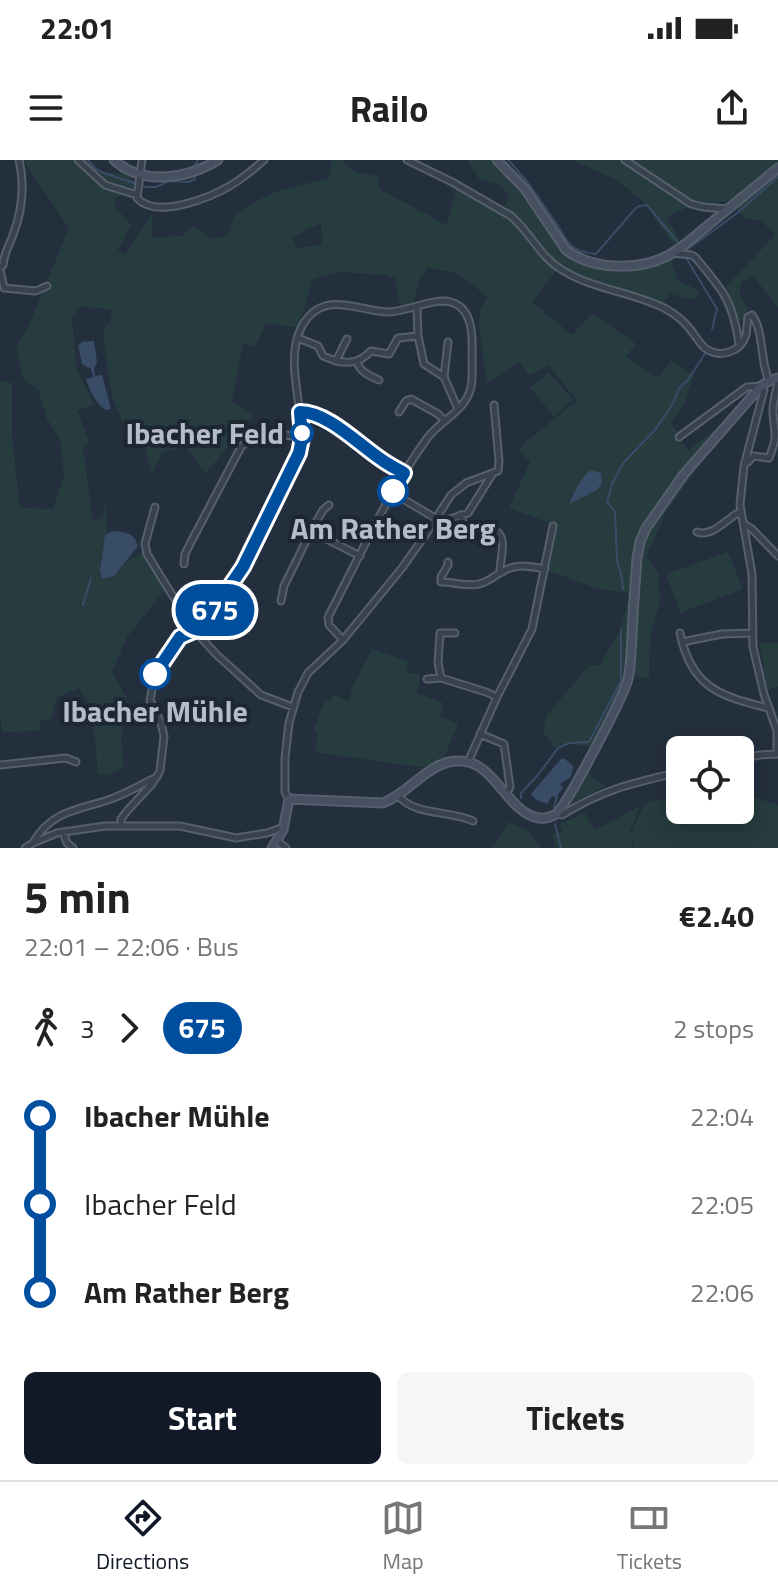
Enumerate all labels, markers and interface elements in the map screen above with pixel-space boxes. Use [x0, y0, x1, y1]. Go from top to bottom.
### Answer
text: 22:01 [40, 5, 115, 51]
text: Railo [350, 81, 428, 136]
icon: menu [24, 86, 68, 130]
icon: share [710, 86, 754, 130]
place label: Ibacher Feld [125, 410, 284, 456]
marker: Ibacher Feld [291, 422, 313, 444]
marker: Am Rather Berg [378, 476, 408, 506]
place label: Am Rather Berg [291, 505, 495, 551]
line badge: 675 [169, 584, 261, 636]
text: 675 [191, 588, 239, 631]
marker: Ibacher Mühle [140, 659, 170, 689]
place label: Ibacher Mühle [62, 688, 248, 734]
map controls [666, 736, 754, 824]
button: locate [666, 736, 754, 824]
text: 5 min [24, 863, 131, 930]
text: €2.40 [679, 893, 754, 939]
text: 22:01 – 22:06 · Bus [24, 927, 239, 966]
icon: walk [24, 1006, 68, 1050]
icon: forward [107, 1006, 151, 1050]
text: 675 [179, 1006, 226, 1049]
text: 3 [80, 1009, 95, 1048]
text: 2 stops [673, 1009, 754, 1048]
text: Ibacher Mühle [84, 1093, 270, 1139]
text: 22:04 [690, 1097, 754, 1136]
text: Ibacher Feld [84, 1181, 237, 1227]
text: 22:05 [690, 1185, 754, 1224]
text: Am Rather Berg [84, 1269, 289, 1315]
text: 22:06 [690, 1273, 754, 1312]
button: Start [24, 1372, 381, 1464]
button: Tickets [397, 1372, 754, 1464]
tab: Directions [96, 1496, 189, 1578]
tab: Map [381, 1496, 425, 1578]
tab: Tickets [617, 1496, 682, 1578]

